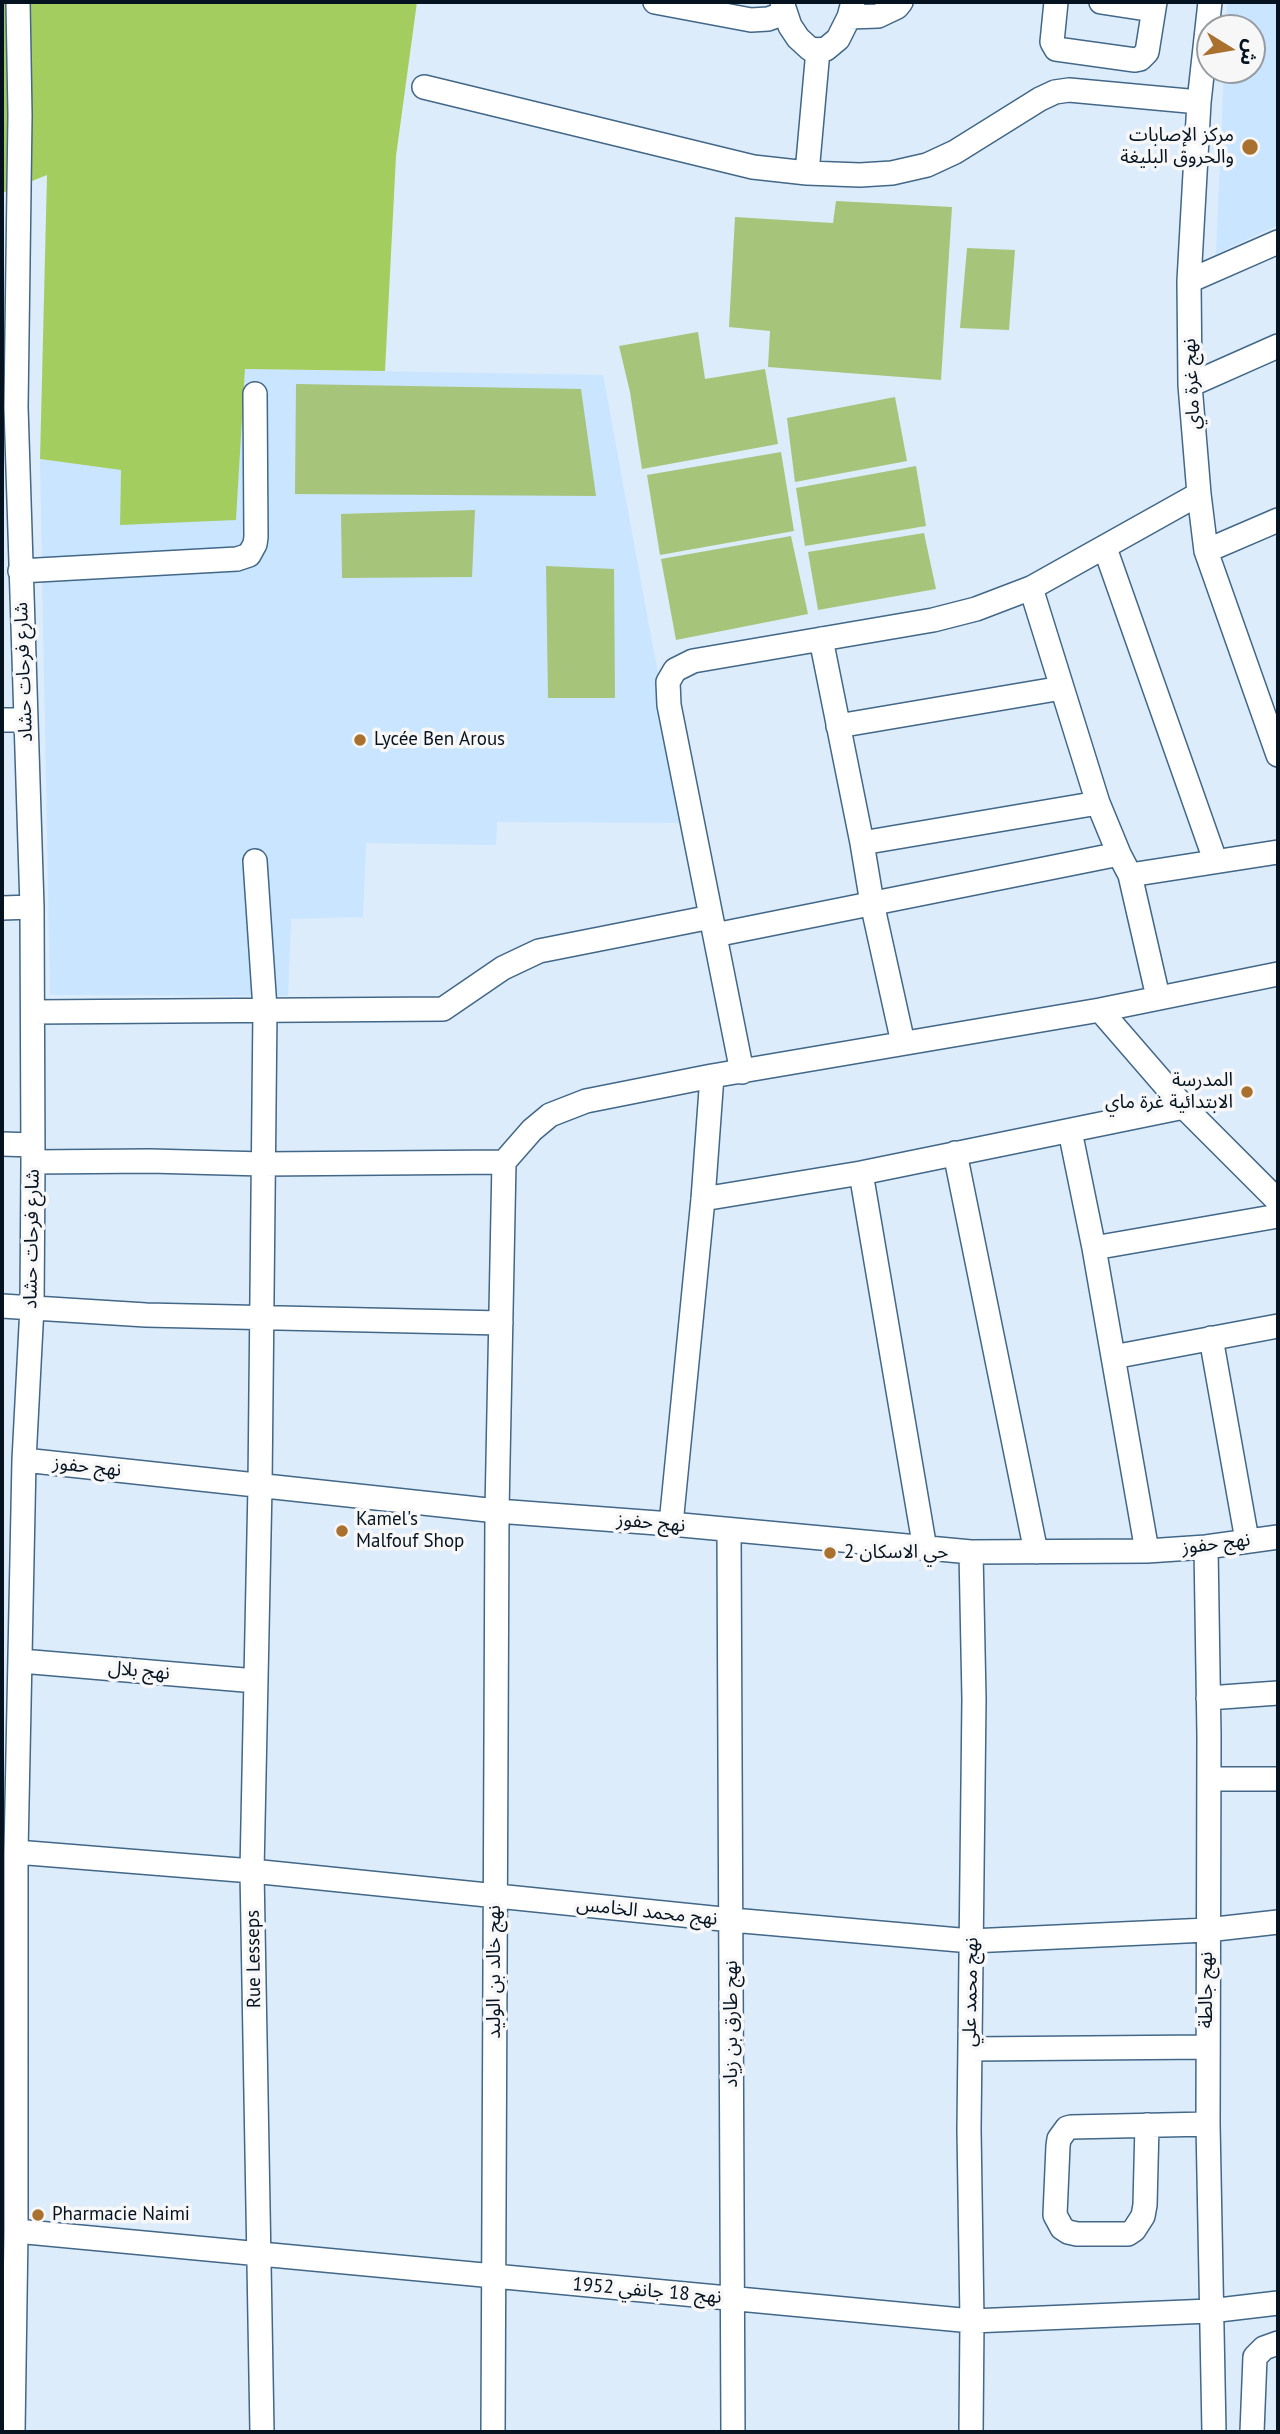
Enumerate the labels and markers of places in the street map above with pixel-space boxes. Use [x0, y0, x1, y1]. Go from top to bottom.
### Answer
place label: مركز الإصابات والحروق البليغة [1120, 125, 1234, 169]
marker: مركز الإصابات والحروق البليغة [1240, 137, 1260, 157]
place label: Lycée Ben Arous [374, 729, 505, 751]
marker: Lycée Ben Arous [352, 732, 368, 748]
place label: المدرسة الابتدائية غرة ماي [1105, 1070, 1233, 1114]
marker: المدرسة الابتدائية غرة ماي [1239, 1084, 1255, 1100]
place label: Kamel's Malfouf Shop [356, 1509, 464, 1553]
marker: Kamel's Malfouf Shop [334, 1523, 350, 1539]
place label: حي الاسكان 2 [844, 1542, 948, 1564]
marker: حي الاسكان 2 [822, 1545, 838, 1561]
place label: Pharmacie Naimi [52, 2204, 190, 2226]
marker: Pharmacie Naimi [30, 2207, 46, 2223]

